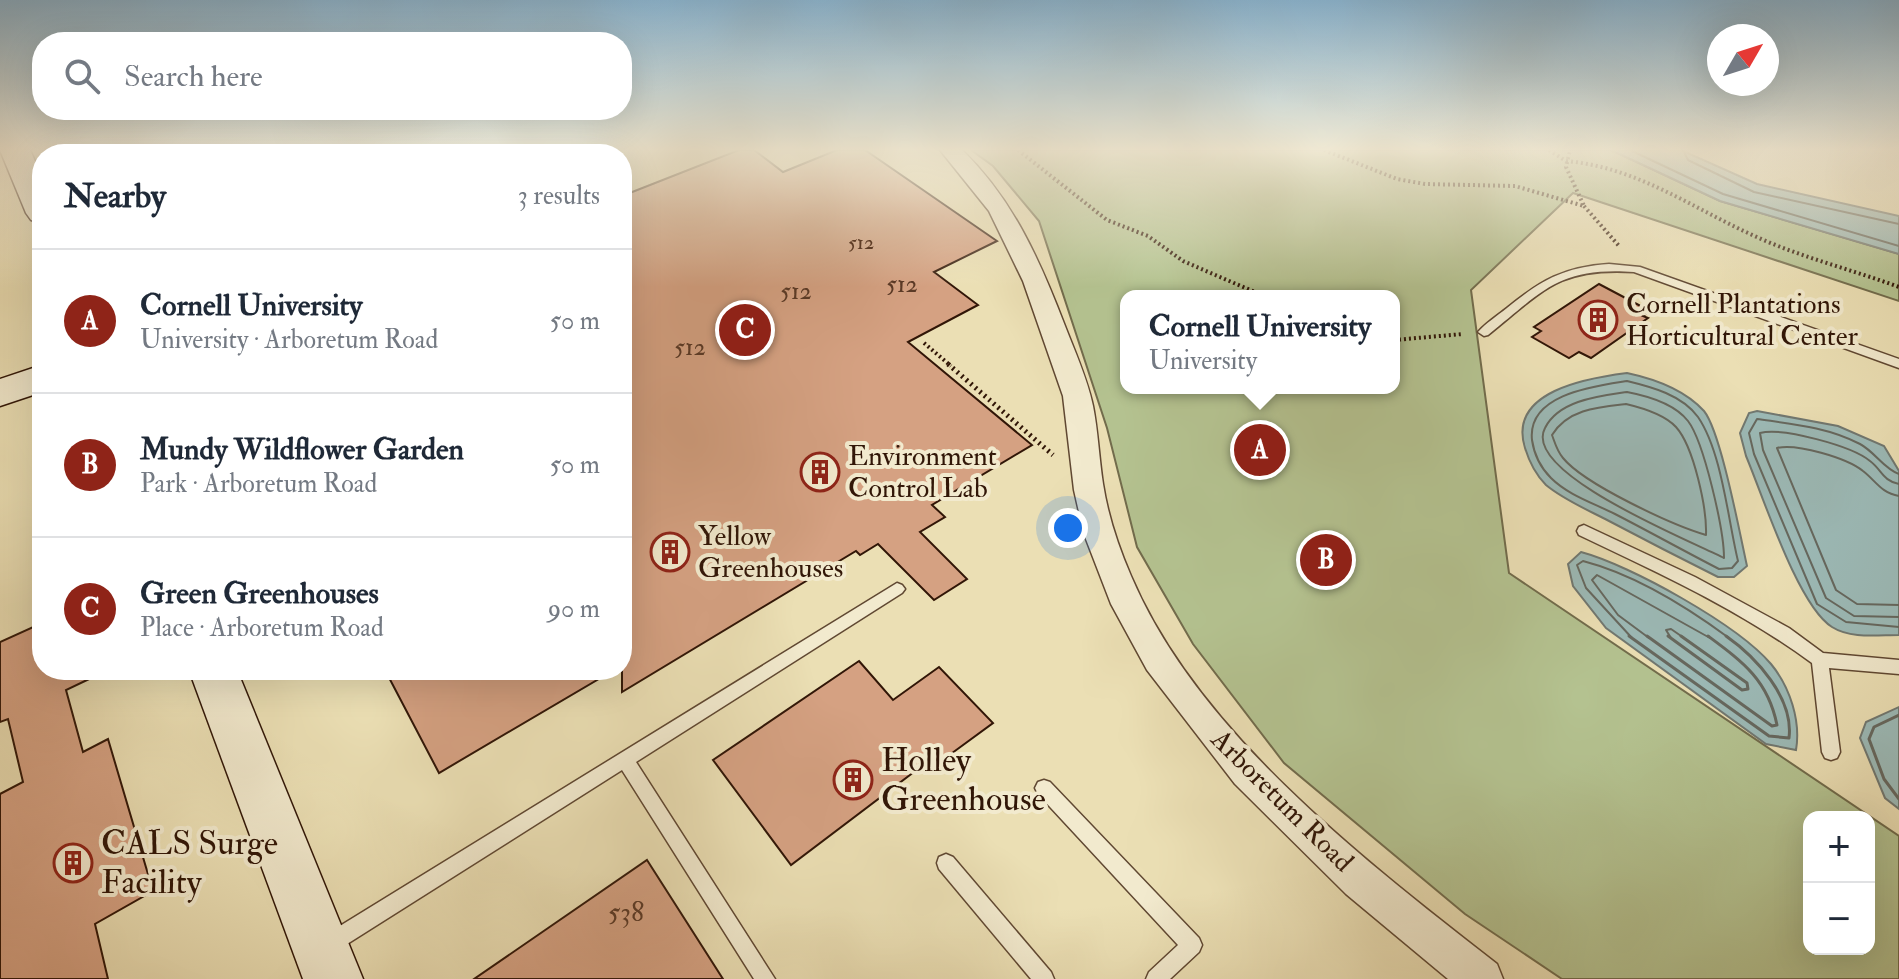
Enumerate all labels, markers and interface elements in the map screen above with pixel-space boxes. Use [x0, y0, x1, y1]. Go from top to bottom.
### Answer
north arrow [1707, 24, 1779, 96]
search box [32, 32, 632, 120]
icon: search [60, 54, 104, 98]
text: Search here [124, 58, 263, 95]
text: Nearby [64, 175, 166, 218]
text: 3 results [518, 180, 600, 212]
house number: 512 [848, 230, 874, 255]
house number: 512 [886, 269, 918, 300]
house number: 512 [780, 276, 812, 307]
text: Cornell University [140, 287, 362, 324]
place label: Cornell Plantations Horticultural Center [1626, 287, 1858, 354]
popup [1120, 290, 1400, 394]
building icon: Cornell Plantations Horticultural Center [1577, 299, 1619, 341]
pin: C [719, 300, 771, 360]
text: A [82, 305, 98, 337]
text: 50 m [550, 305, 600, 337]
text: Cornell University [1149, 308, 1371, 345]
text: University · Arboretum Road [140, 324, 438, 356]
house number: 512 [674, 332, 706, 363]
text: University [1149, 345, 1257, 377]
pin: A [1234, 420, 1286, 480]
text: Mundy Wildflower Garden [140, 431, 464, 468]
place label: Environment Control Lab [848, 439, 997, 506]
text: B [81, 449, 99, 481]
text: 50 m [550, 449, 600, 481]
building icon: Environment Control Lab [799, 451, 841, 493]
text: Park · Arboretum Road [140, 468, 377, 500]
your location [1048, 508, 1088, 548]
place label: Yellow Greenhouses [698, 519, 843, 586]
pin: B [1300, 530, 1352, 590]
building icon: Yellow Greenhouses [649, 531, 691, 573]
text: Green Greenhouses [140, 575, 379, 612]
text: C [80, 593, 100, 625]
text: 90 m [548, 593, 600, 625]
text: Place · Arboretum Road [140, 612, 384, 644]
street label: Arboretum Road [1203, 722, 1361, 880]
place label: Holley Greenhouse [881, 739, 1046, 821]
building icon: Holley Greenhouse [832, 759, 874, 801]
map controls [1803, 811, 1875, 955]
button: + [1803, 811, 1875, 883]
place label: CALS Surge Facility [101, 822, 278, 904]
building icon: CALS Surge Facility [52, 842, 94, 884]
button: − [1803, 883, 1875, 955]
house number: 538 [608, 895, 644, 930]

